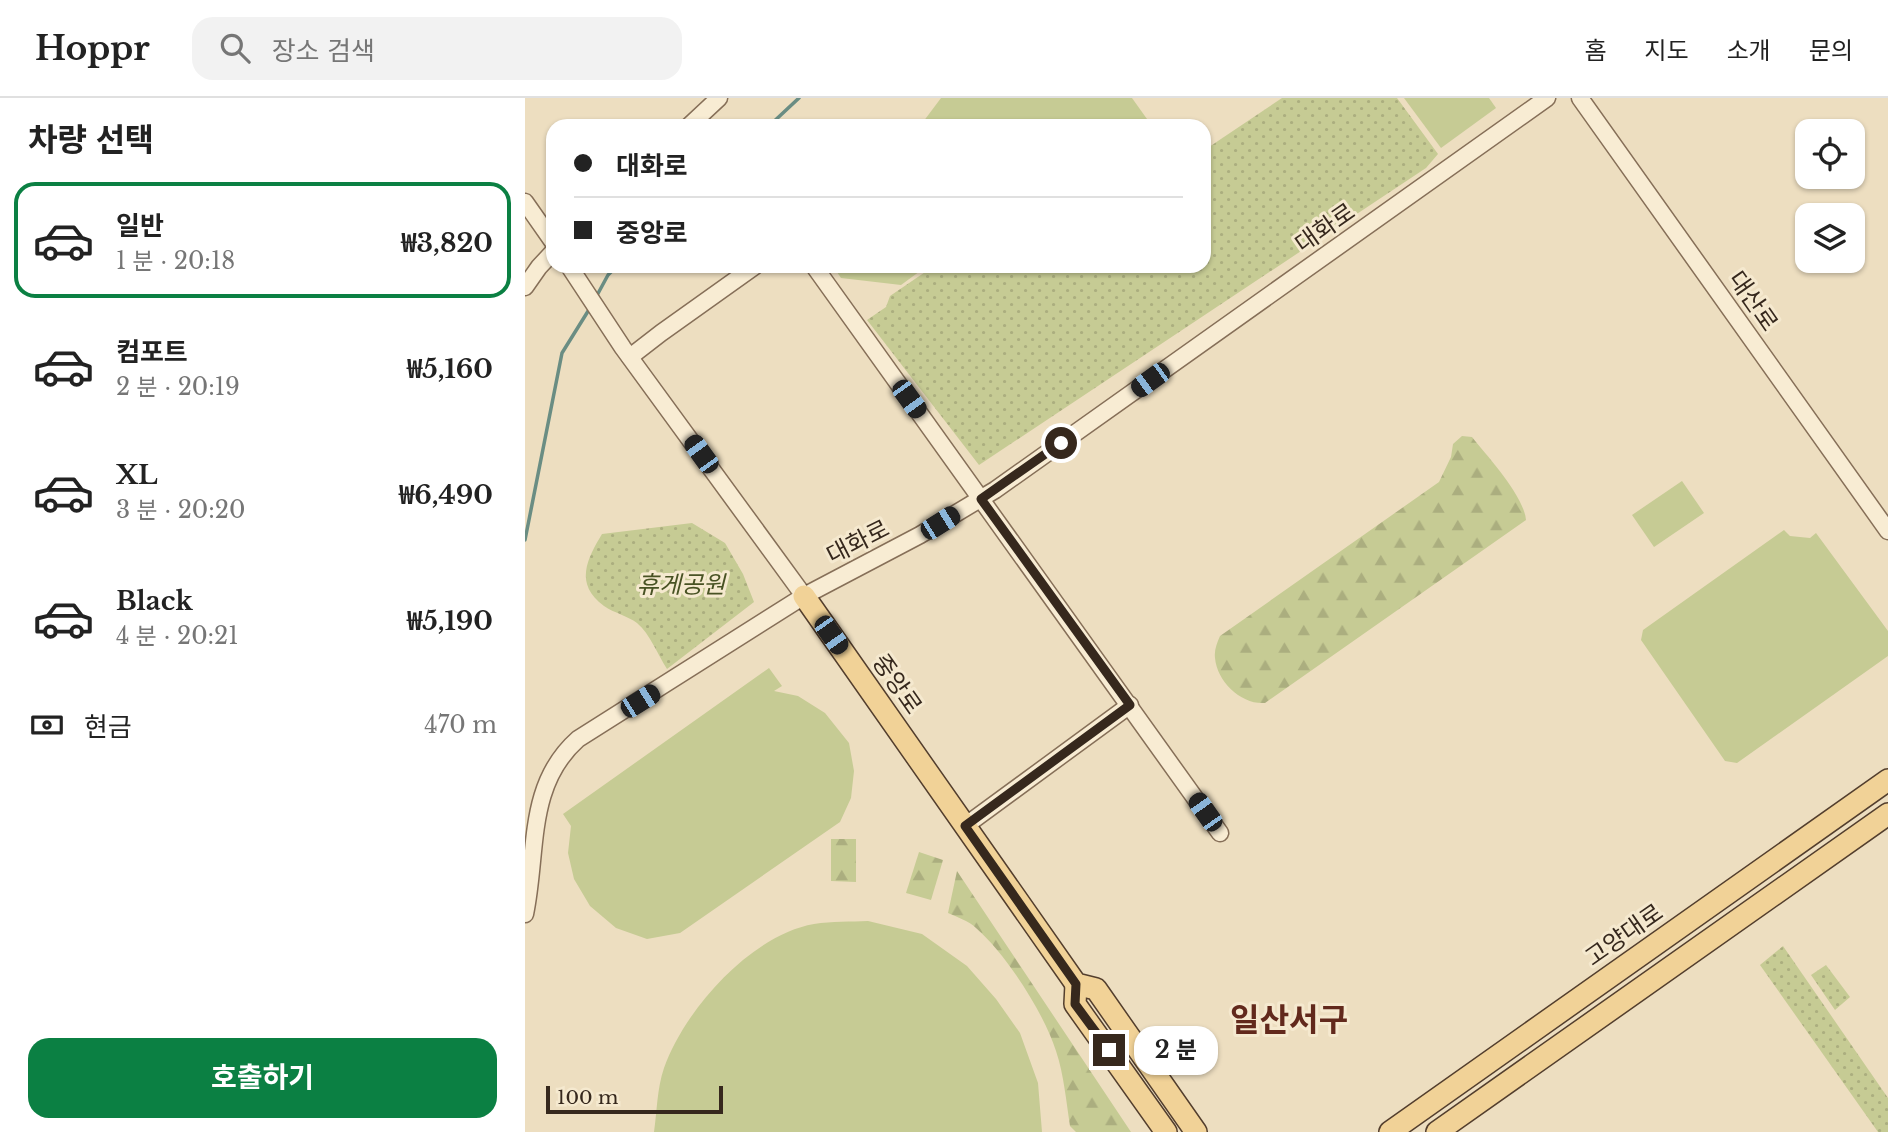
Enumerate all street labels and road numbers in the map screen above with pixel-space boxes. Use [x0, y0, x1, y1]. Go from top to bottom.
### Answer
street label: 대화로 [1289, 197, 1360, 258]
street label: 대산로 [1723, 265, 1784, 336]
street label: 대화로 [822, 514, 894, 570]
street label: 중앙로 [867, 648, 928, 719]
street label: 고양대로 [1579, 897, 1668, 972]

